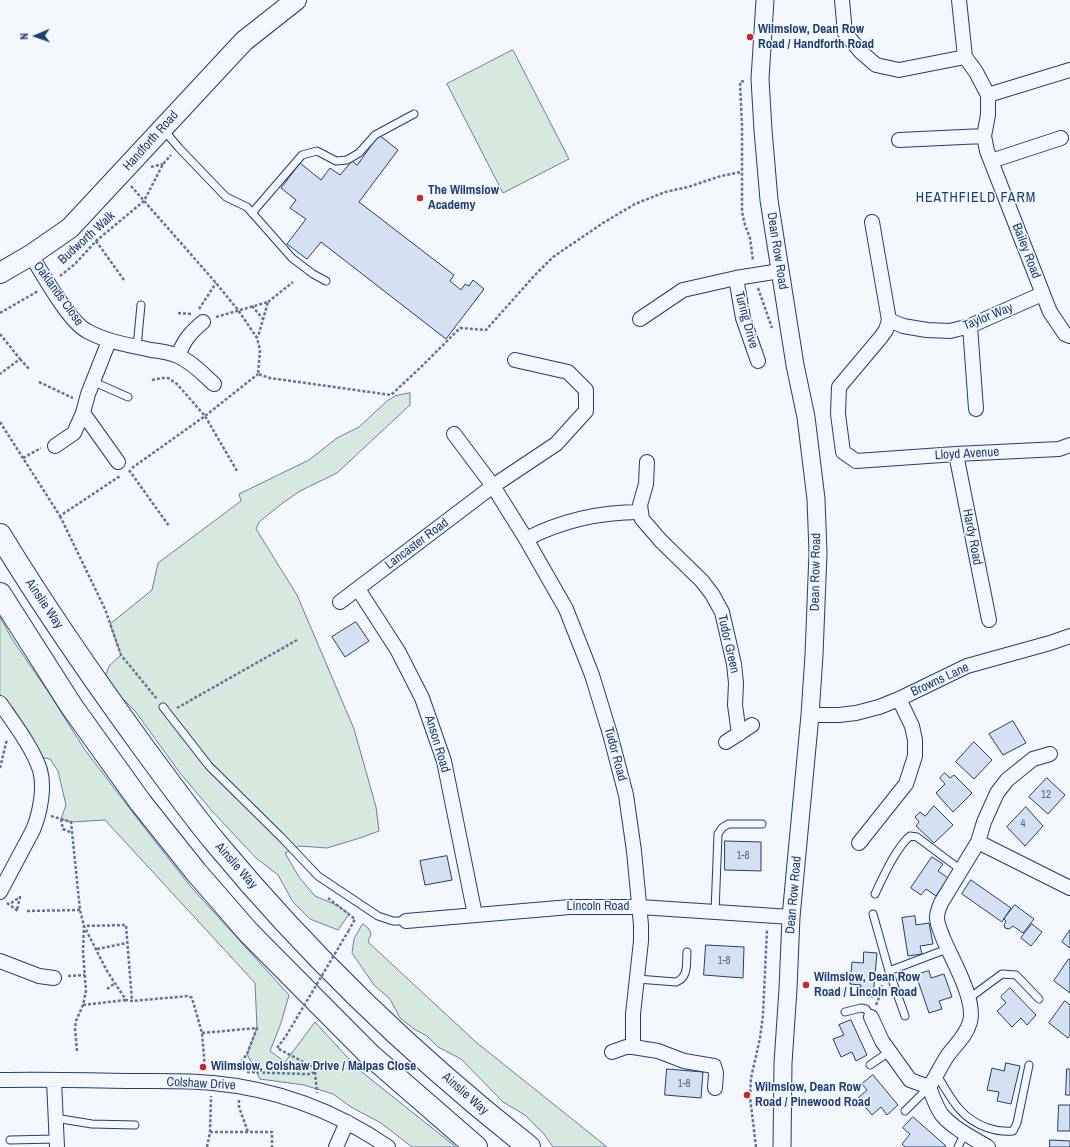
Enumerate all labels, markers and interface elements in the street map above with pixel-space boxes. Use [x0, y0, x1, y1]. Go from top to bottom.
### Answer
north arrow [16, 16, 56, 56]
place label: Wilmslow, Dean Row Road / Handforth Road [758, 22, 874, 53]
marker: Wilmslow, Dean Row Road / Handforth Road [745, 32, 755, 42]
text: N [17, 33, 31, 40]
street label: Handforth Road [120, 108, 182, 174]
place label: The Wilmslow Academy [428, 183, 499, 214]
district label: HEATHFIELD FARM [916, 190, 1036, 206]
marker: The Wilmslow Academy [415, 193, 425, 203]
street label: Budworth Walk [55, 208, 119, 268]
street label: Dean Row Road [763, 211, 791, 291]
street label: Bailey Road [1008, 221, 1044, 281]
street label: Oaklands Close [30, 259, 86, 329]
street label: Turing Drive [731, 290, 761, 350]
street label: Taylor Way [961, 300, 1015, 334]
street label: Lloyd Avenue [934, 445, 1000, 463]
street label: Hardy Road [959, 508, 985, 566]
street label: Lancaster Road [382, 515, 452, 573]
street label: Dean Row Road [808, 533, 824, 611]
street label: Ainslie Way [22, 576, 66, 632]
street label: Tudor Green [714, 613, 742, 675]
street label: Browns Lane [909, 660, 971, 700]
street label: Anson Road [421, 714, 453, 774]
street label: Tudor Road [600, 725, 630, 783]
house number: 12 [1041, 788, 1051, 802]
house number: 4 [1020, 817, 1026, 831]
street label: Ainslie Way [212, 840, 260, 892]
house number: 1-8 [736, 849, 750, 863]
street label: Dean Row Road [783, 855, 805, 935]
street label: Lincoln Road [567, 899, 629, 915]
house number: 1-8 [717, 954, 731, 968]
place label: Wilmslow, Dean Row Road / Lincoln Road [814, 970, 920, 1001]
marker: Wilmslow, Dean Row Road / Lincoln Road [801, 980, 811, 990]
place label: Wilmslow, Colshaw Drive / Malpas Close [211, 1059, 416, 1075]
marker: Wilmslow, Colshaw Drive / Malpas Close [198, 1062, 208, 1072]
street label: Ainslie Way [439, 1070, 491, 1118]
street label: Colshaw Drive [166, 1074, 236, 1094]
house number: 1-8 [677, 1077, 691, 1091]
place label: Wilmslow, Dean Row Road / Pinewood Road [755, 1080, 871, 1111]
marker: Wilmslow, Dean Row Road / Pinewood Road [742, 1090, 752, 1100]

